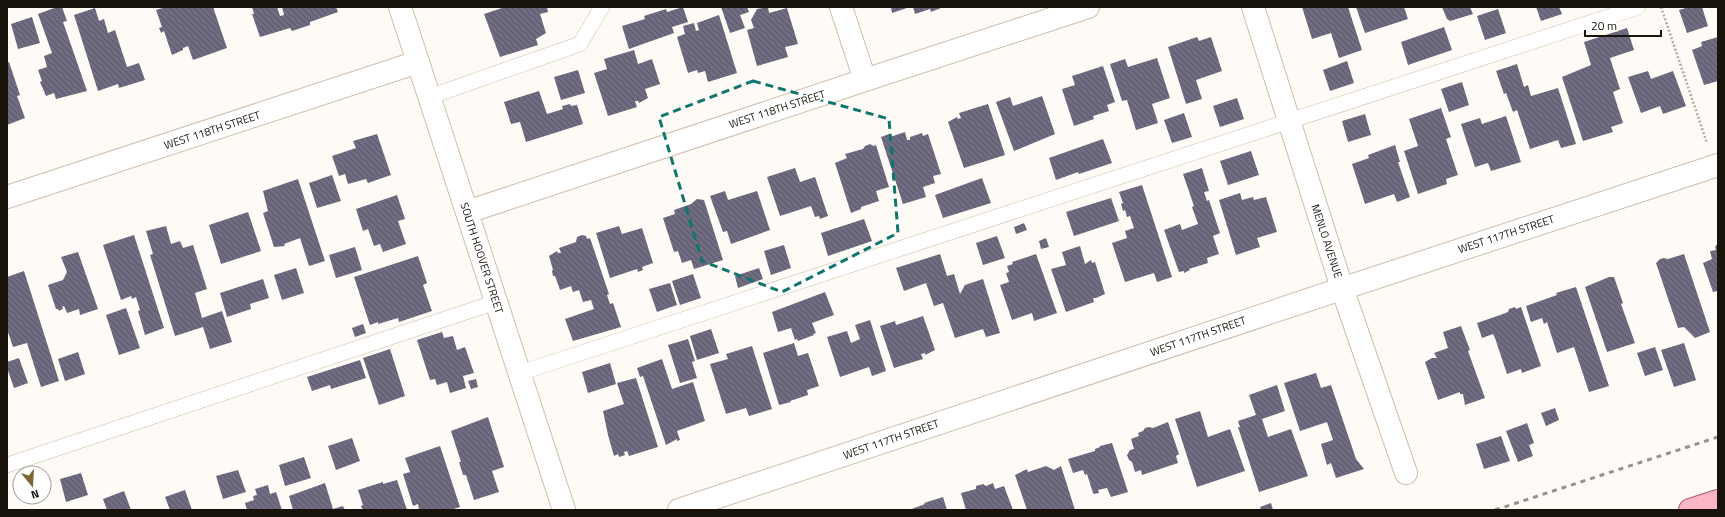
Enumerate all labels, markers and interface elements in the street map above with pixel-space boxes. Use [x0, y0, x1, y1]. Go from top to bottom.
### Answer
scale bar [1585, 12, 1661, 38]
text: 20 m [1591, 16, 1617, 35]
street label: WEST 118TH STREET [727, 86, 827, 132]
street label: WEST 118TH STREET [162, 107, 262, 153]
street label: SOUTH HOOVER STREET [456, 200, 508, 316]
street label: MENLO AVENUE [1308, 202, 1346, 280]
street label: WEST 117TH STREET [1456, 211, 1556, 257]
street label: WEST 117TH STREET [1148, 312, 1248, 360]
street label: WEST 117TH STREET [841, 415, 941, 463]
north arrow [12, 465, 52, 505]
text: N [29, 486, 41, 503]

